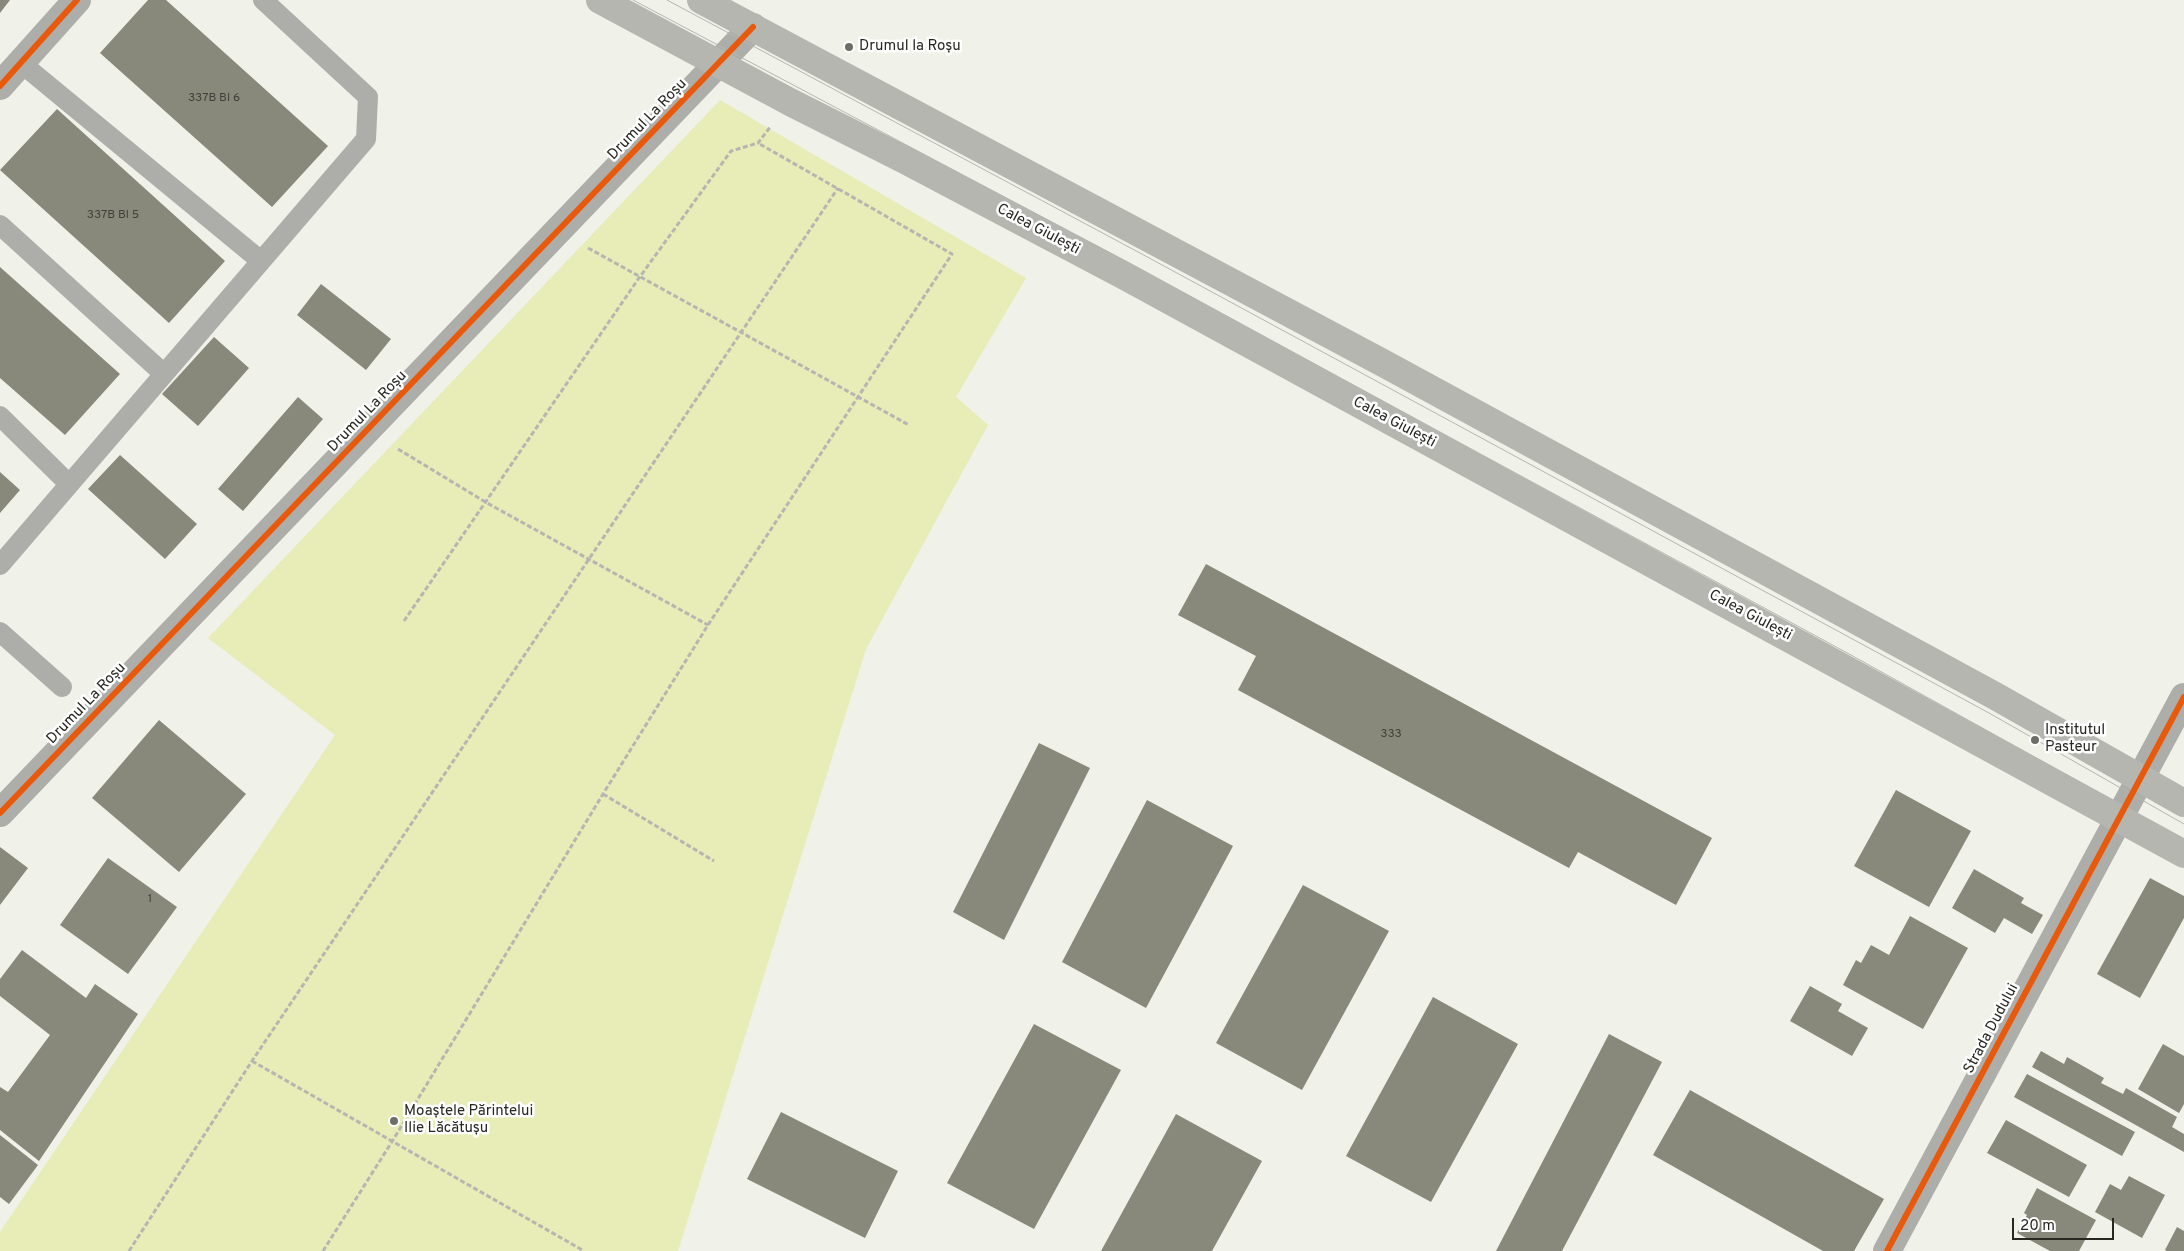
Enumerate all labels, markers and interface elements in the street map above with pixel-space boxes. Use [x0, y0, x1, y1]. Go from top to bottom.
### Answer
place label: Drumul la Roșu [859, 38, 961, 56]
marker: Drumul la Roșu [843, 41, 855, 53]
street label: Drumul La Roșu [605, 76, 691, 164]
house number: 337B Bl 6 [188, 92, 240, 106]
street label: Calea Giulești [993, 201, 1083, 259]
house number: 337B Bl 5 [87, 209, 139, 223]
street label: Drumul La Roșu [325, 368, 411, 456]
street label: Calea Giulești [1349, 394, 1439, 452]
street label: Calea Giulești [1705, 587, 1795, 645]
street label: Drumul La Roșu [44, 660, 130, 748]
place label: Institutul Pasteur [2045, 722, 2105, 757]
house number: 333 [1380, 728, 1402, 742]
marker: Institutul Pasteur [2029, 734, 2041, 746]
house number: 1 [148, 893, 152, 907]
street label: Strada Dudului [1961, 981, 2023, 1077]
place label: Moaștele Părintelui Ilie Lăcătușu [404, 1103, 533, 1138]
marker: Moaștele Părintelui Ilie Lăcătușu [388, 1115, 400, 1127]
scale bar [2014, 1208, 2116, 1240]
text: 20 m [2020, 1217, 2055, 1236]

